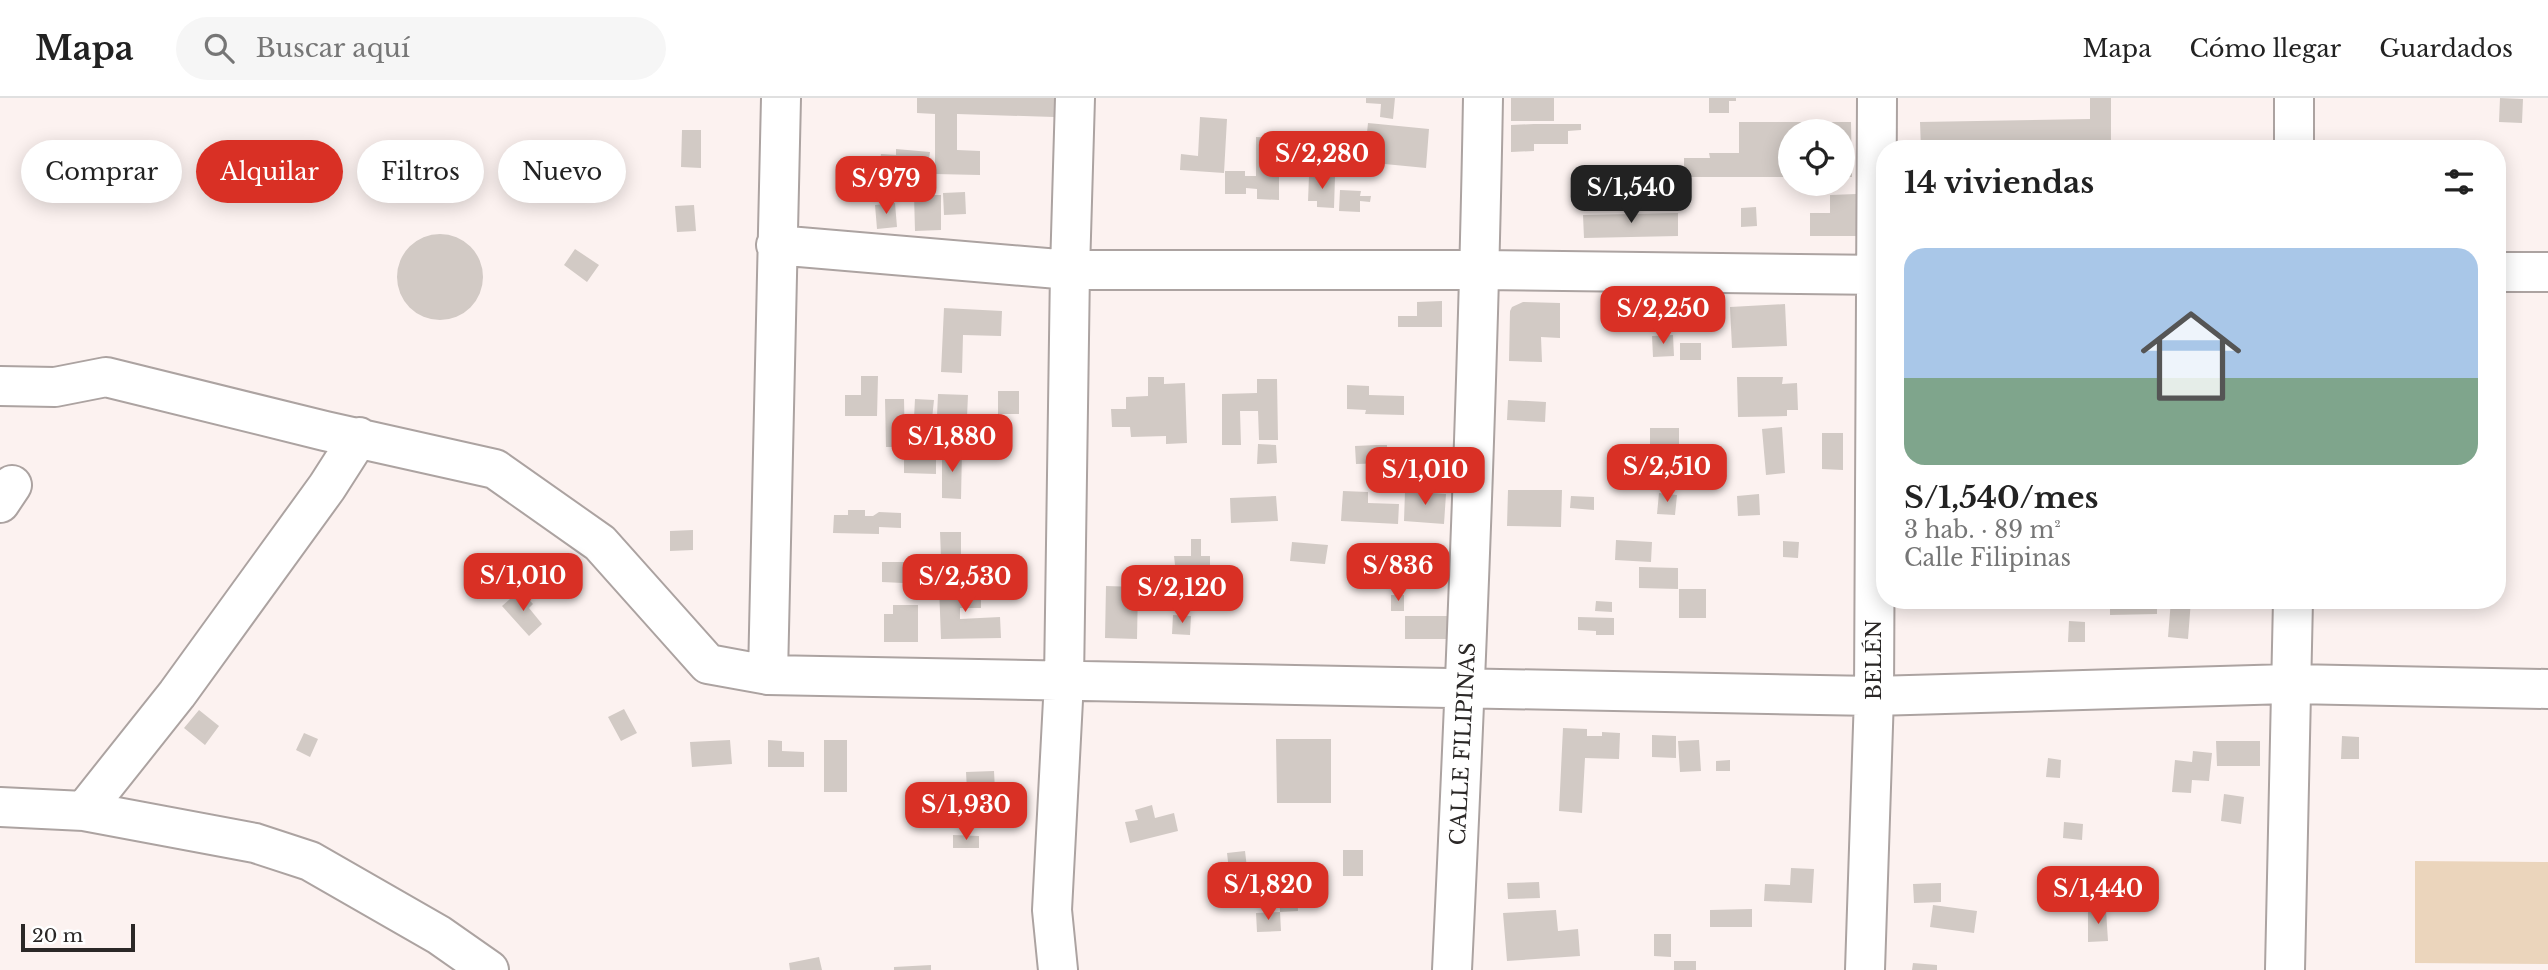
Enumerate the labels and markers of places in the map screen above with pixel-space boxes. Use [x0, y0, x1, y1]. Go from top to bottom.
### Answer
pin: S/2,280 [1257, 132, 1387, 191]
pin: S/979 [837, 156, 935, 216]
pin: S/1,540 [1566, 166, 1696, 225]
pin: S/2,250 [1598, 286, 1728, 346]
pin: S/1,880 [887, 414, 1017, 474]
pin: S/2,510 [1602, 444, 1732, 504]
pin: S/1,010 [1360, 448, 1490, 507]
pin: S/836 [1349, 544, 1447, 603]
pin: S/1,010 [458, 554, 588, 613]
pin: S/2,530 [900, 554, 1030, 614]
pin: S/2,120 [1117, 566, 1247, 625]
pin: S/1,930 [901, 782, 1031, 842]
pin: S/1,820 [1203, 862, 1333, 922]
pin: S/1,440 [2033, 866, 2163, 926]

